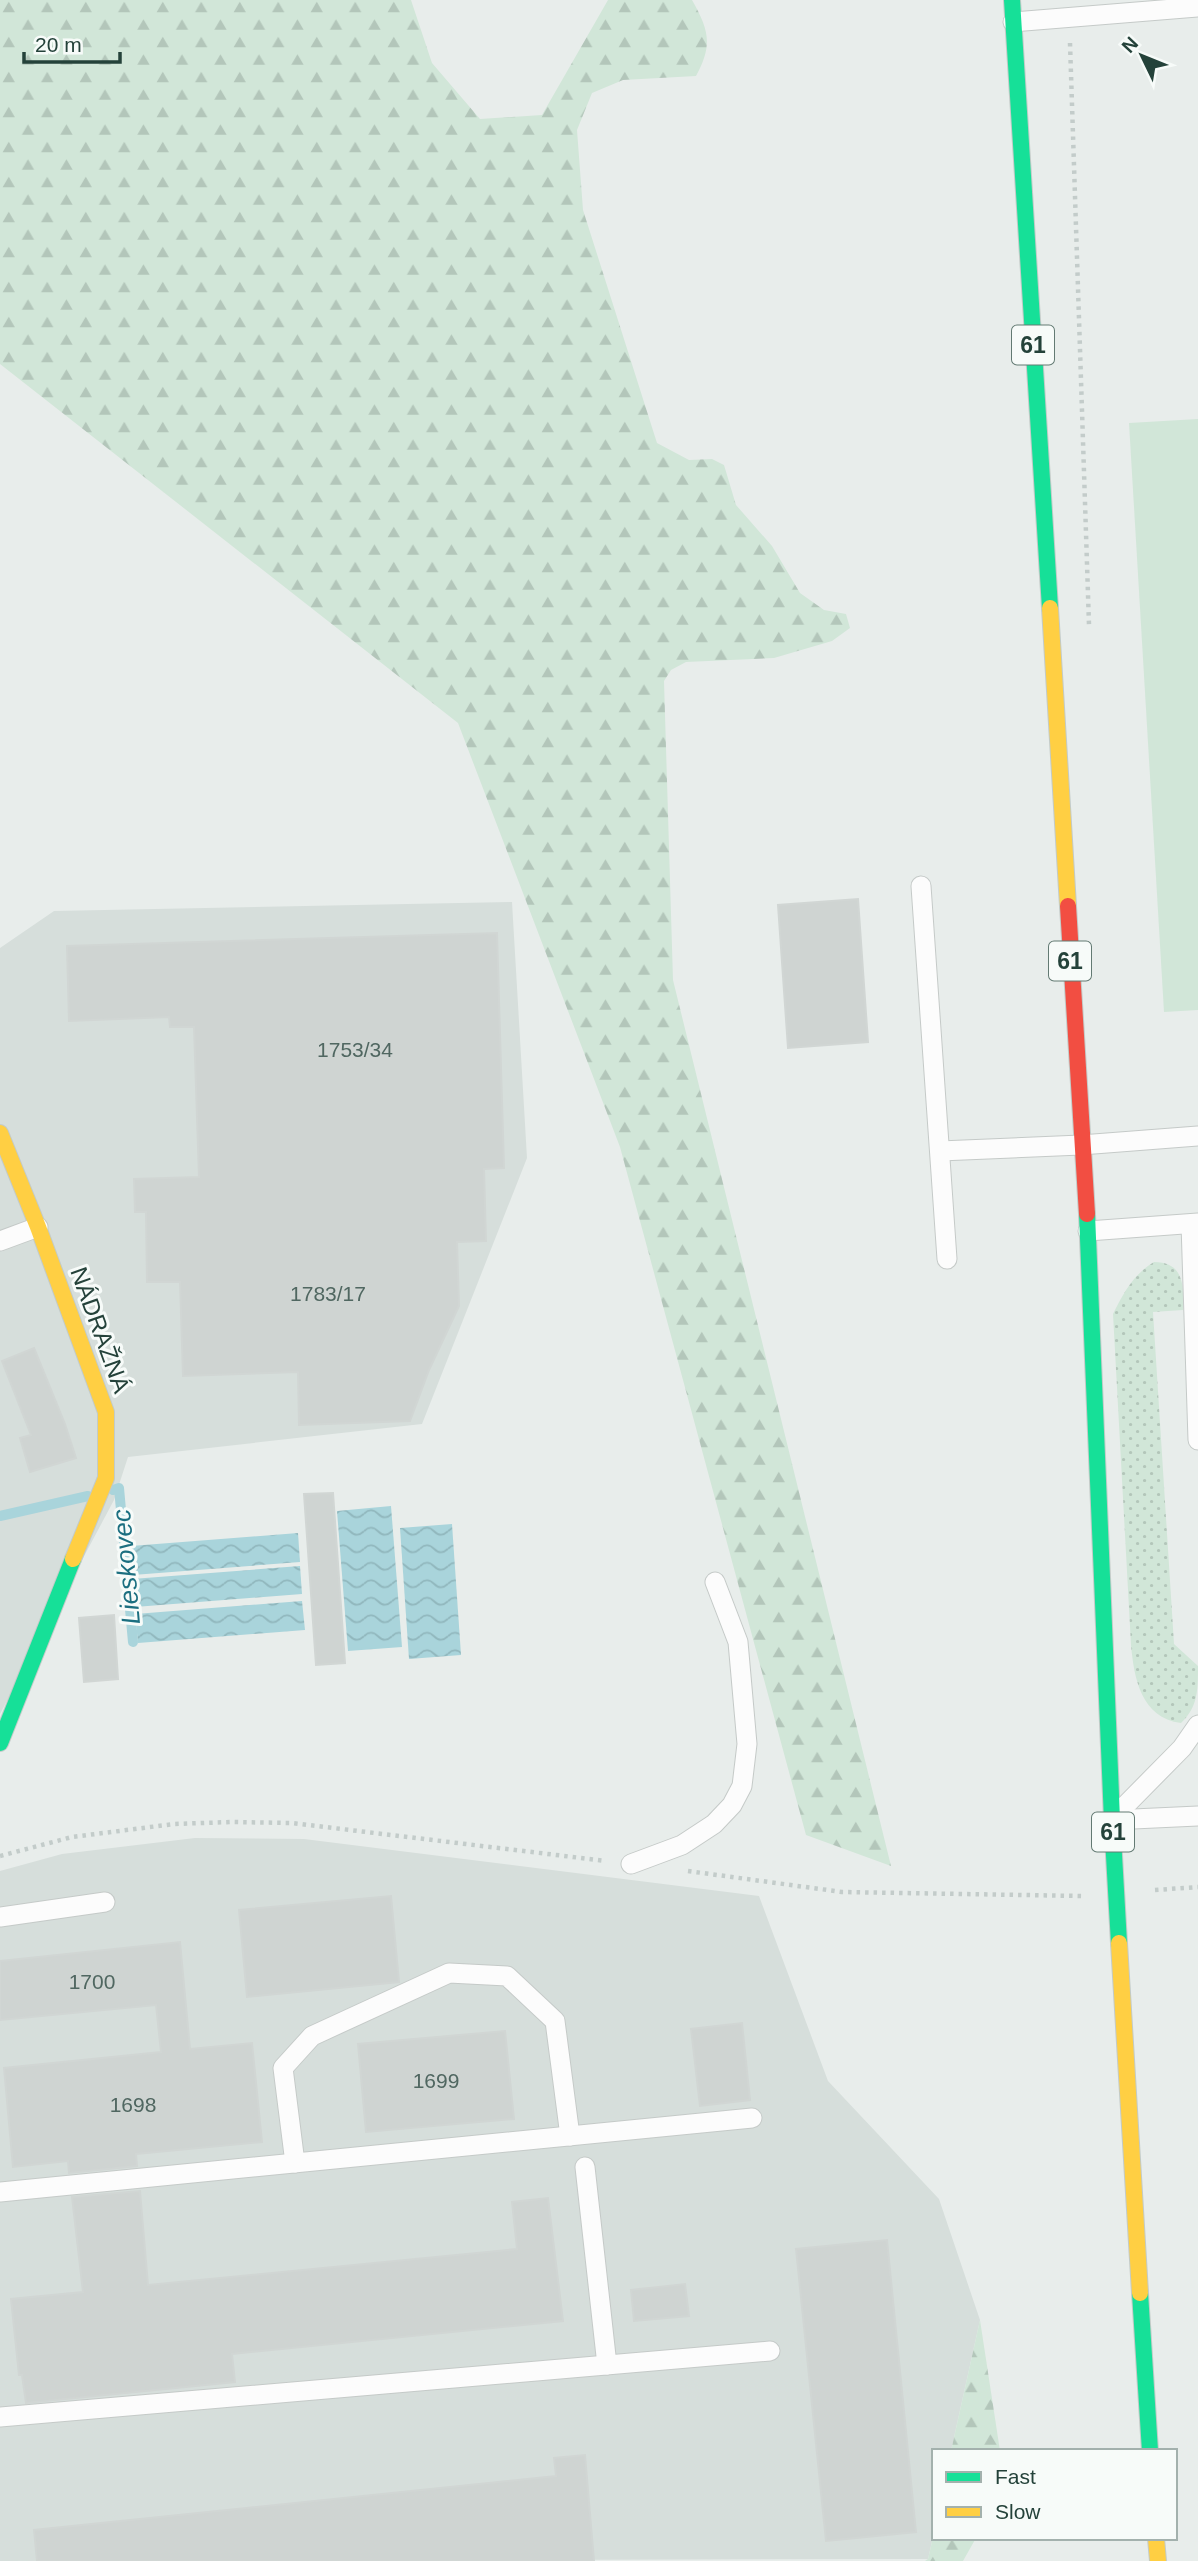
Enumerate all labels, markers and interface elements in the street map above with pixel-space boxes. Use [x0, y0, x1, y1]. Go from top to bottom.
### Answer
scale bar [24, 21, 121, 65]
north arrow [1107, 21, 1177, 91]
text: 20 m [35, 33, 82, 56]
text: N [1118, 33, 1142, 57]
road number: 61 [1012, 326, 1054, 364]
road number: 61 [1049, 942, 1091, 980]
house number: 1753/34 [317, 1038, 393, 1061]
street label: NÁDRAŽNÁ [65, 1263, 136, 1396]
house number: 1783/17 [290, 1282, 366, 1305]
water label: Lieskovec [106, 1508, 146, 1626]
road number: 61 [1092, 1812, 1134, 1852]
house number: 1700 [69, 1970, 115, 1993]
house number: 1699 [413, 2069, 459, 2092]
house number: 1698 [110, 2093, 156, 2116]
legend [932, 2449, 1177, 2540]
text: Fast [995, 2465, 1036, 2488]
text: Slow [995, 2500, 1041, 2523]

